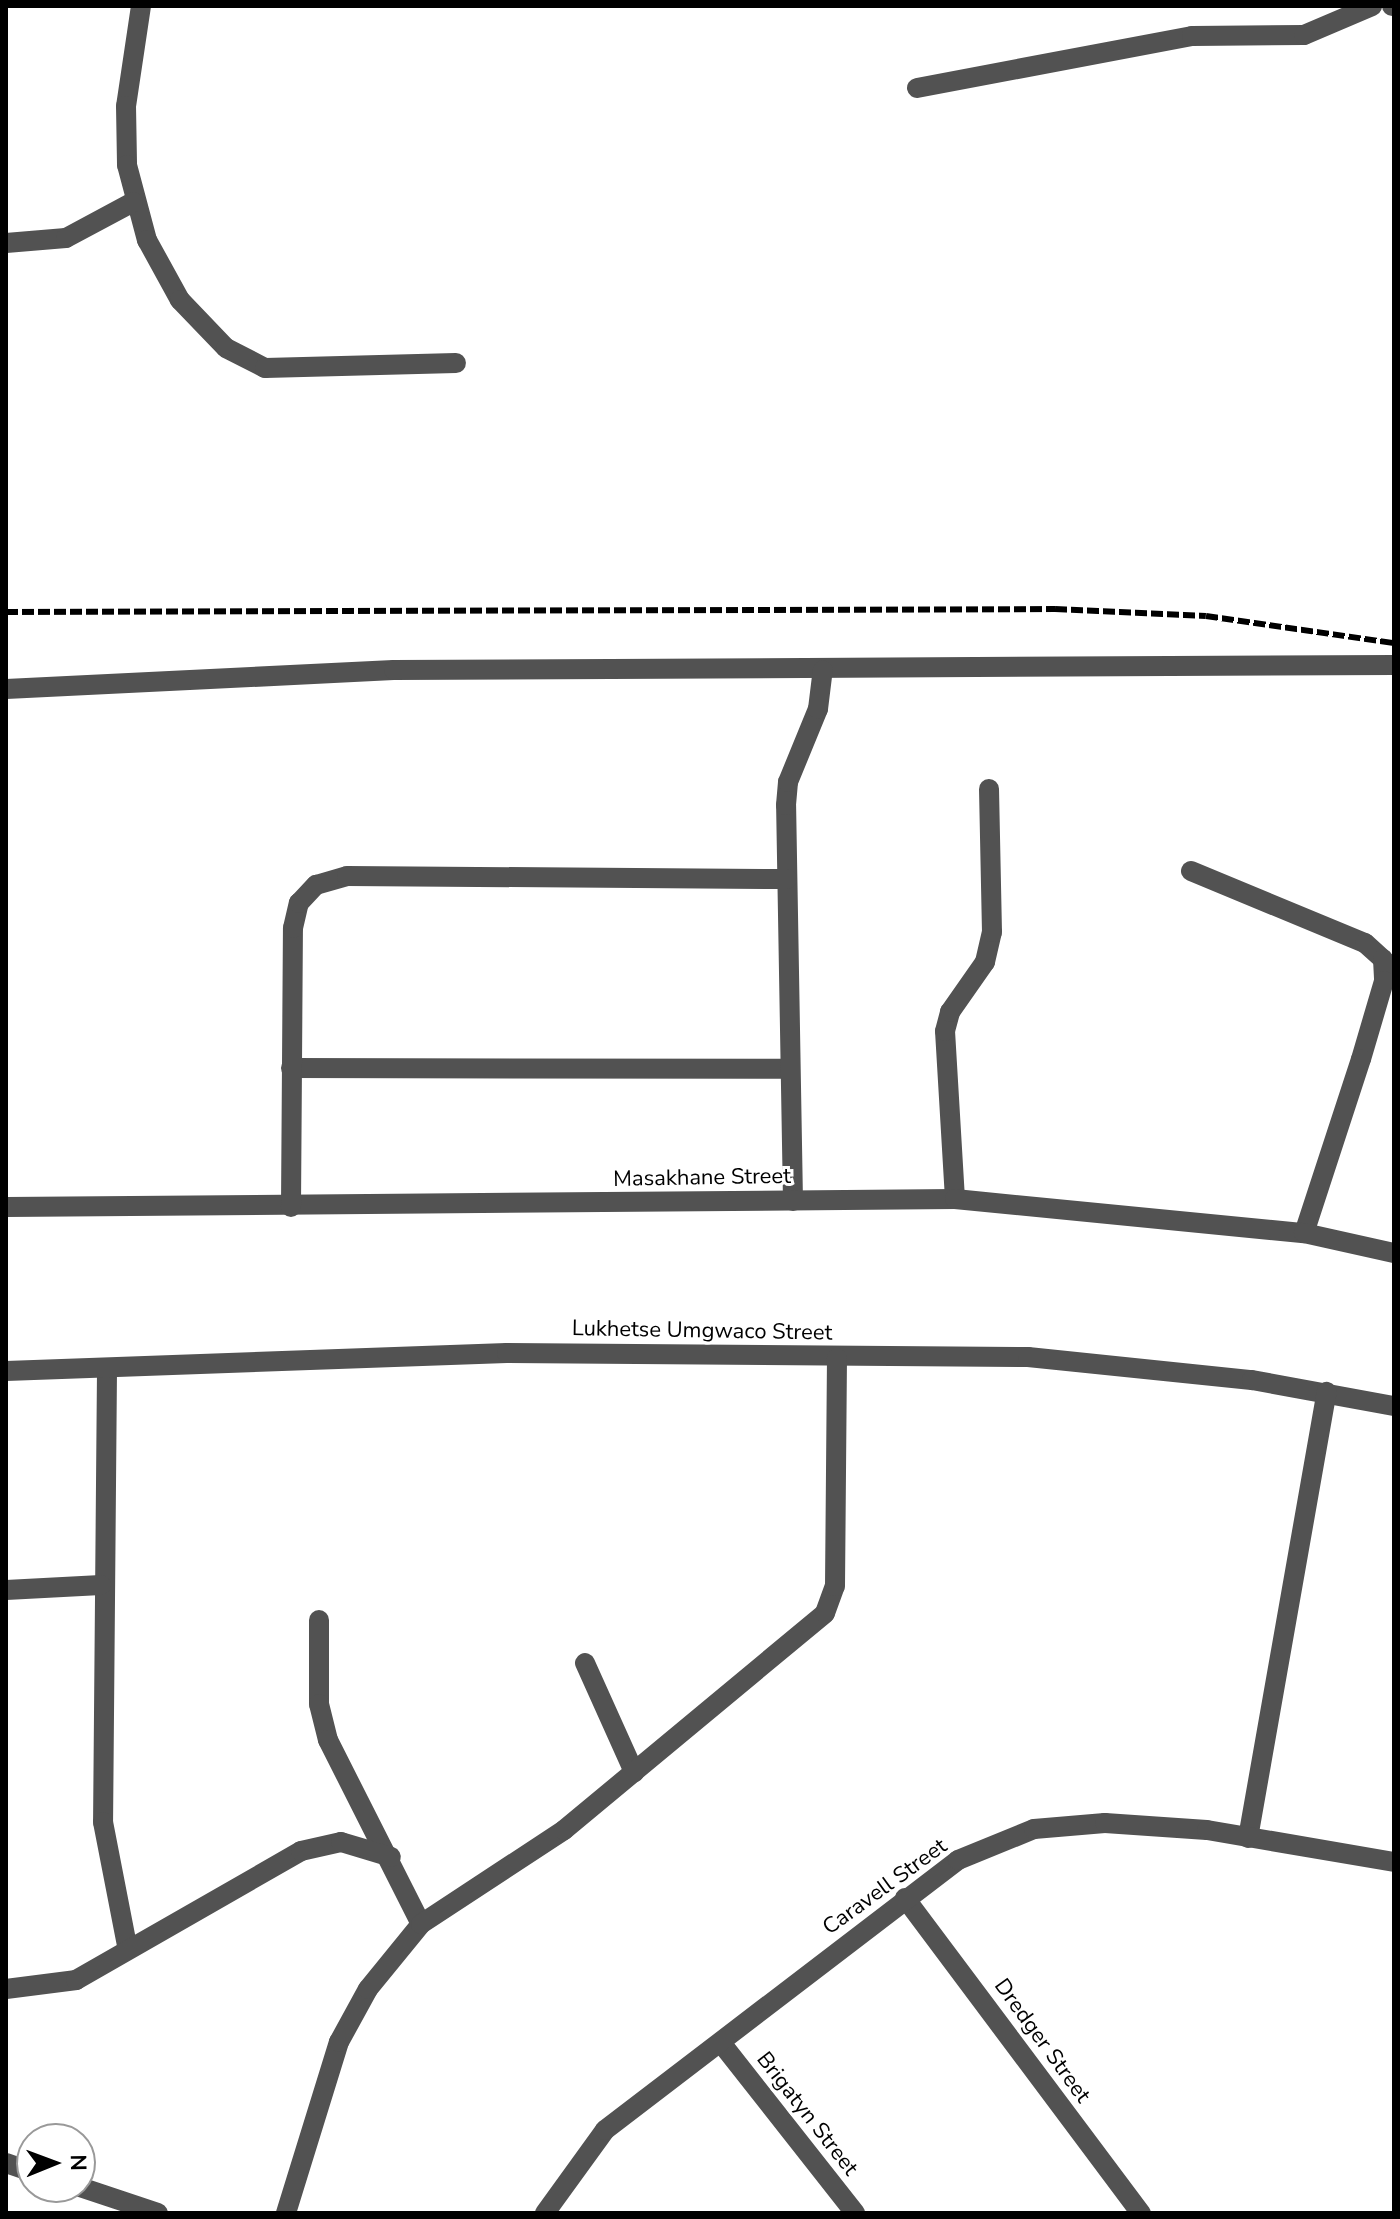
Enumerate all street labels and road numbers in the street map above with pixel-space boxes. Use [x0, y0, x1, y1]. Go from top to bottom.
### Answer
street label: Masakhane Street [613, 1163, 791, 1193]
street label: Lukhetse Umgwaco Street [572, 1316, 832, 1346]
street label: Caravell Street [818, 1833, 952, 1941]
street label: Dredger Street [988, 1974, 1096, 2108]
street label: Brigatyn Street [751, 2047, 863, 2181]

